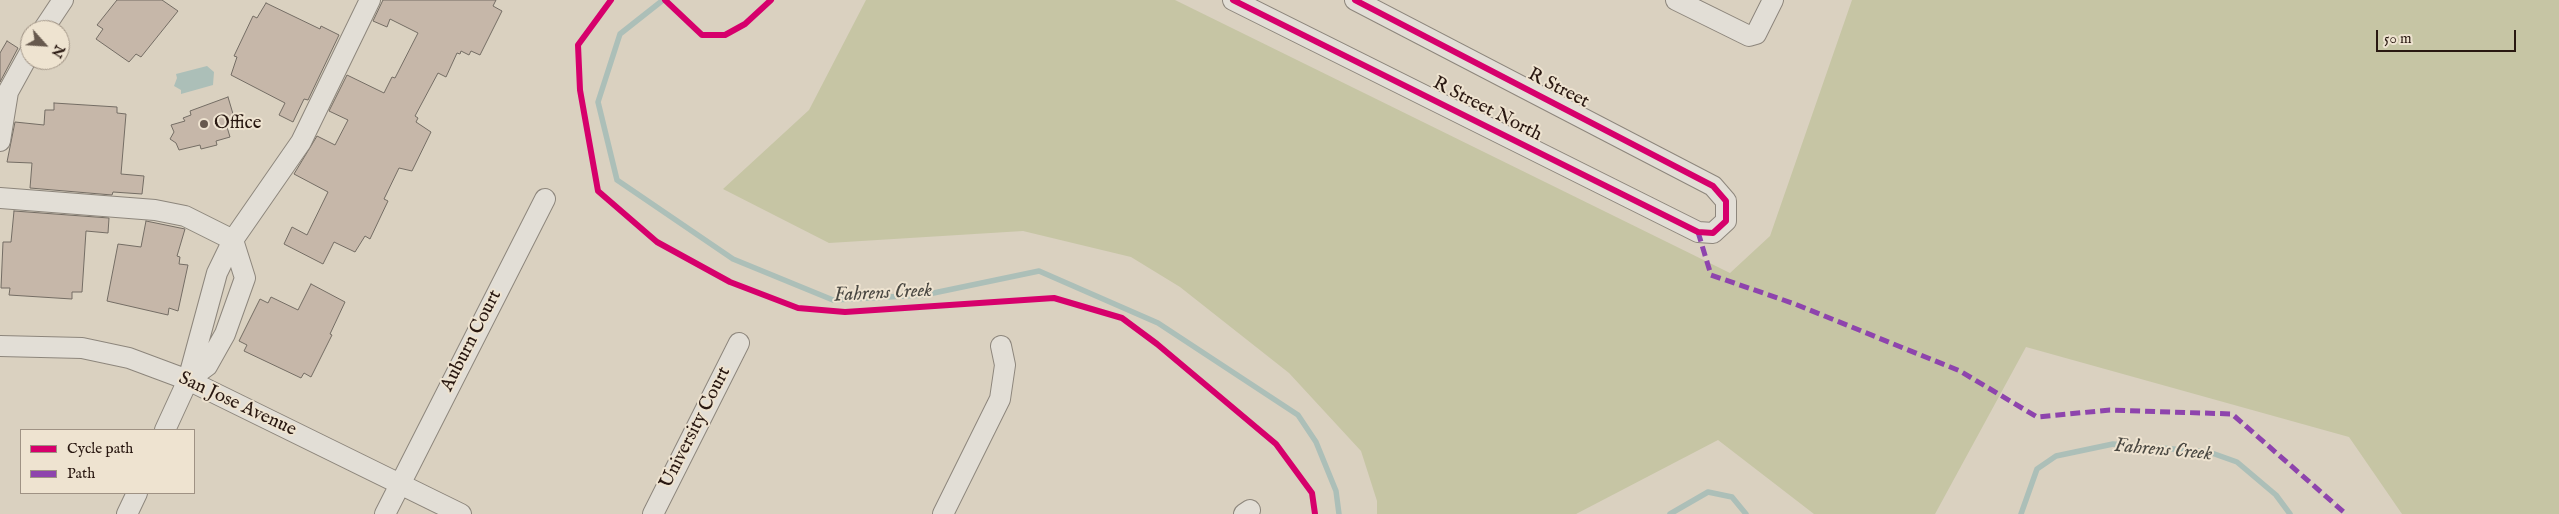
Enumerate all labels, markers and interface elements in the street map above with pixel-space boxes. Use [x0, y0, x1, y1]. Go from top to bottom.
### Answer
north arrow [20, 20, 70, 70]
scale bar [2379, 20, 2519, 52]
text: 50 m [2384, 29, 2412, 48]
text: N [47, 42, 68, 61]
street label: R Street [1524, 64, 1592, 114]
street label: R Street North [1429, 73, 1545, 147]
place label: Office [214, 113, 261, 135]
marker: Office [198, 118, 210, 130]
water label: Fahrens Creek [833, 279, 933, 309]
street label: Auburn Court [437, 286, 507, 396]
street label: University Court [656, 363, 736, 493]
street label: San Jose Avenue [174, 368, 300, 442]
legend [20, 429, 195, 494]
water label: Fahrens Creek [2113, 435, 2213, 467]
text: Cycle path [67, 439, 133, 458]
text: Path [67, 464, 95, 483]

